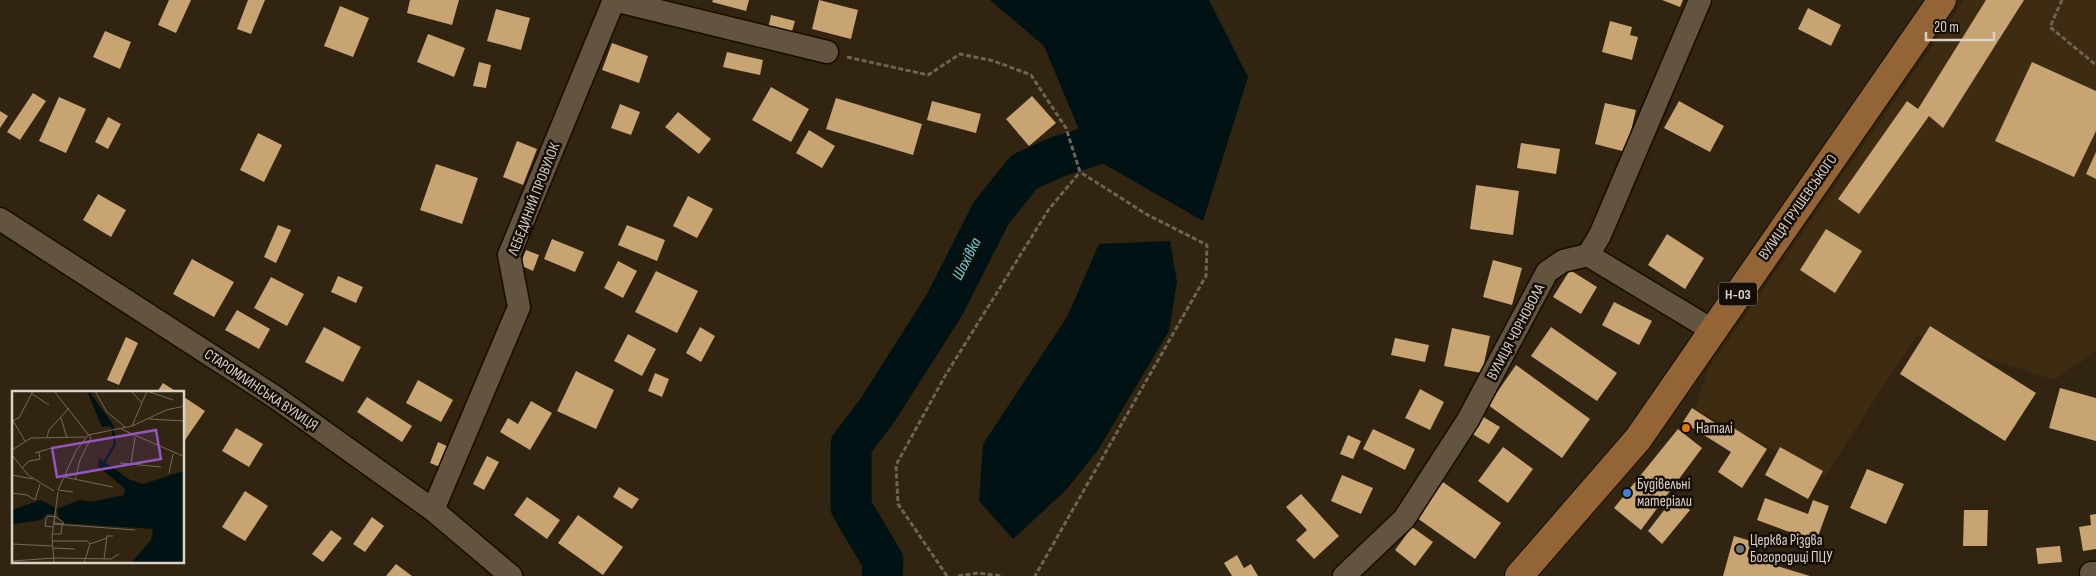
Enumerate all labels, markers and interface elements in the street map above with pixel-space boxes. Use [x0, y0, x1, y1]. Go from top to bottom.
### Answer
scale bar [1926, 10, 1994, 42]
text: 20 m [1934, 18, 1959, 37]
street label: ЛЕБЕДИНИЙ ПРОВУЛОК [503, 140, 564, 259]
street label: ВУЛИЦЯ ГРУШЕВСЬКОГО [1755, 151, 1841, 263]
water label: Шахівка [948, 234, 986, 283]
street label: ВУЛИЦЯ ЧОРНОВОЛА [1483, 280, 1550, 383]
road number: Н-03 [1719, 282, 1757, 306]
street label: СТАРОМЛИНСЬКА ВУЛИЦЯ [200, 345, 322, 435]
inset map [12, 391, 185, 564]
place label: Наталі [1696, 419, 1733, 438]
marker: Наталі [1680, 422, 1692, 434]
place label: Будівельні матеріали [1637, 475, 1692, 511]
marker: Будівельні матеріали [1621, 487, 1633, 499]
place label: Церква Різдва Богородиці ПЦУ [1750, 531, 1833, 567]
marker: Церква Різдва Богородиці ПЦУ [1734, 543, 1746, 555]

